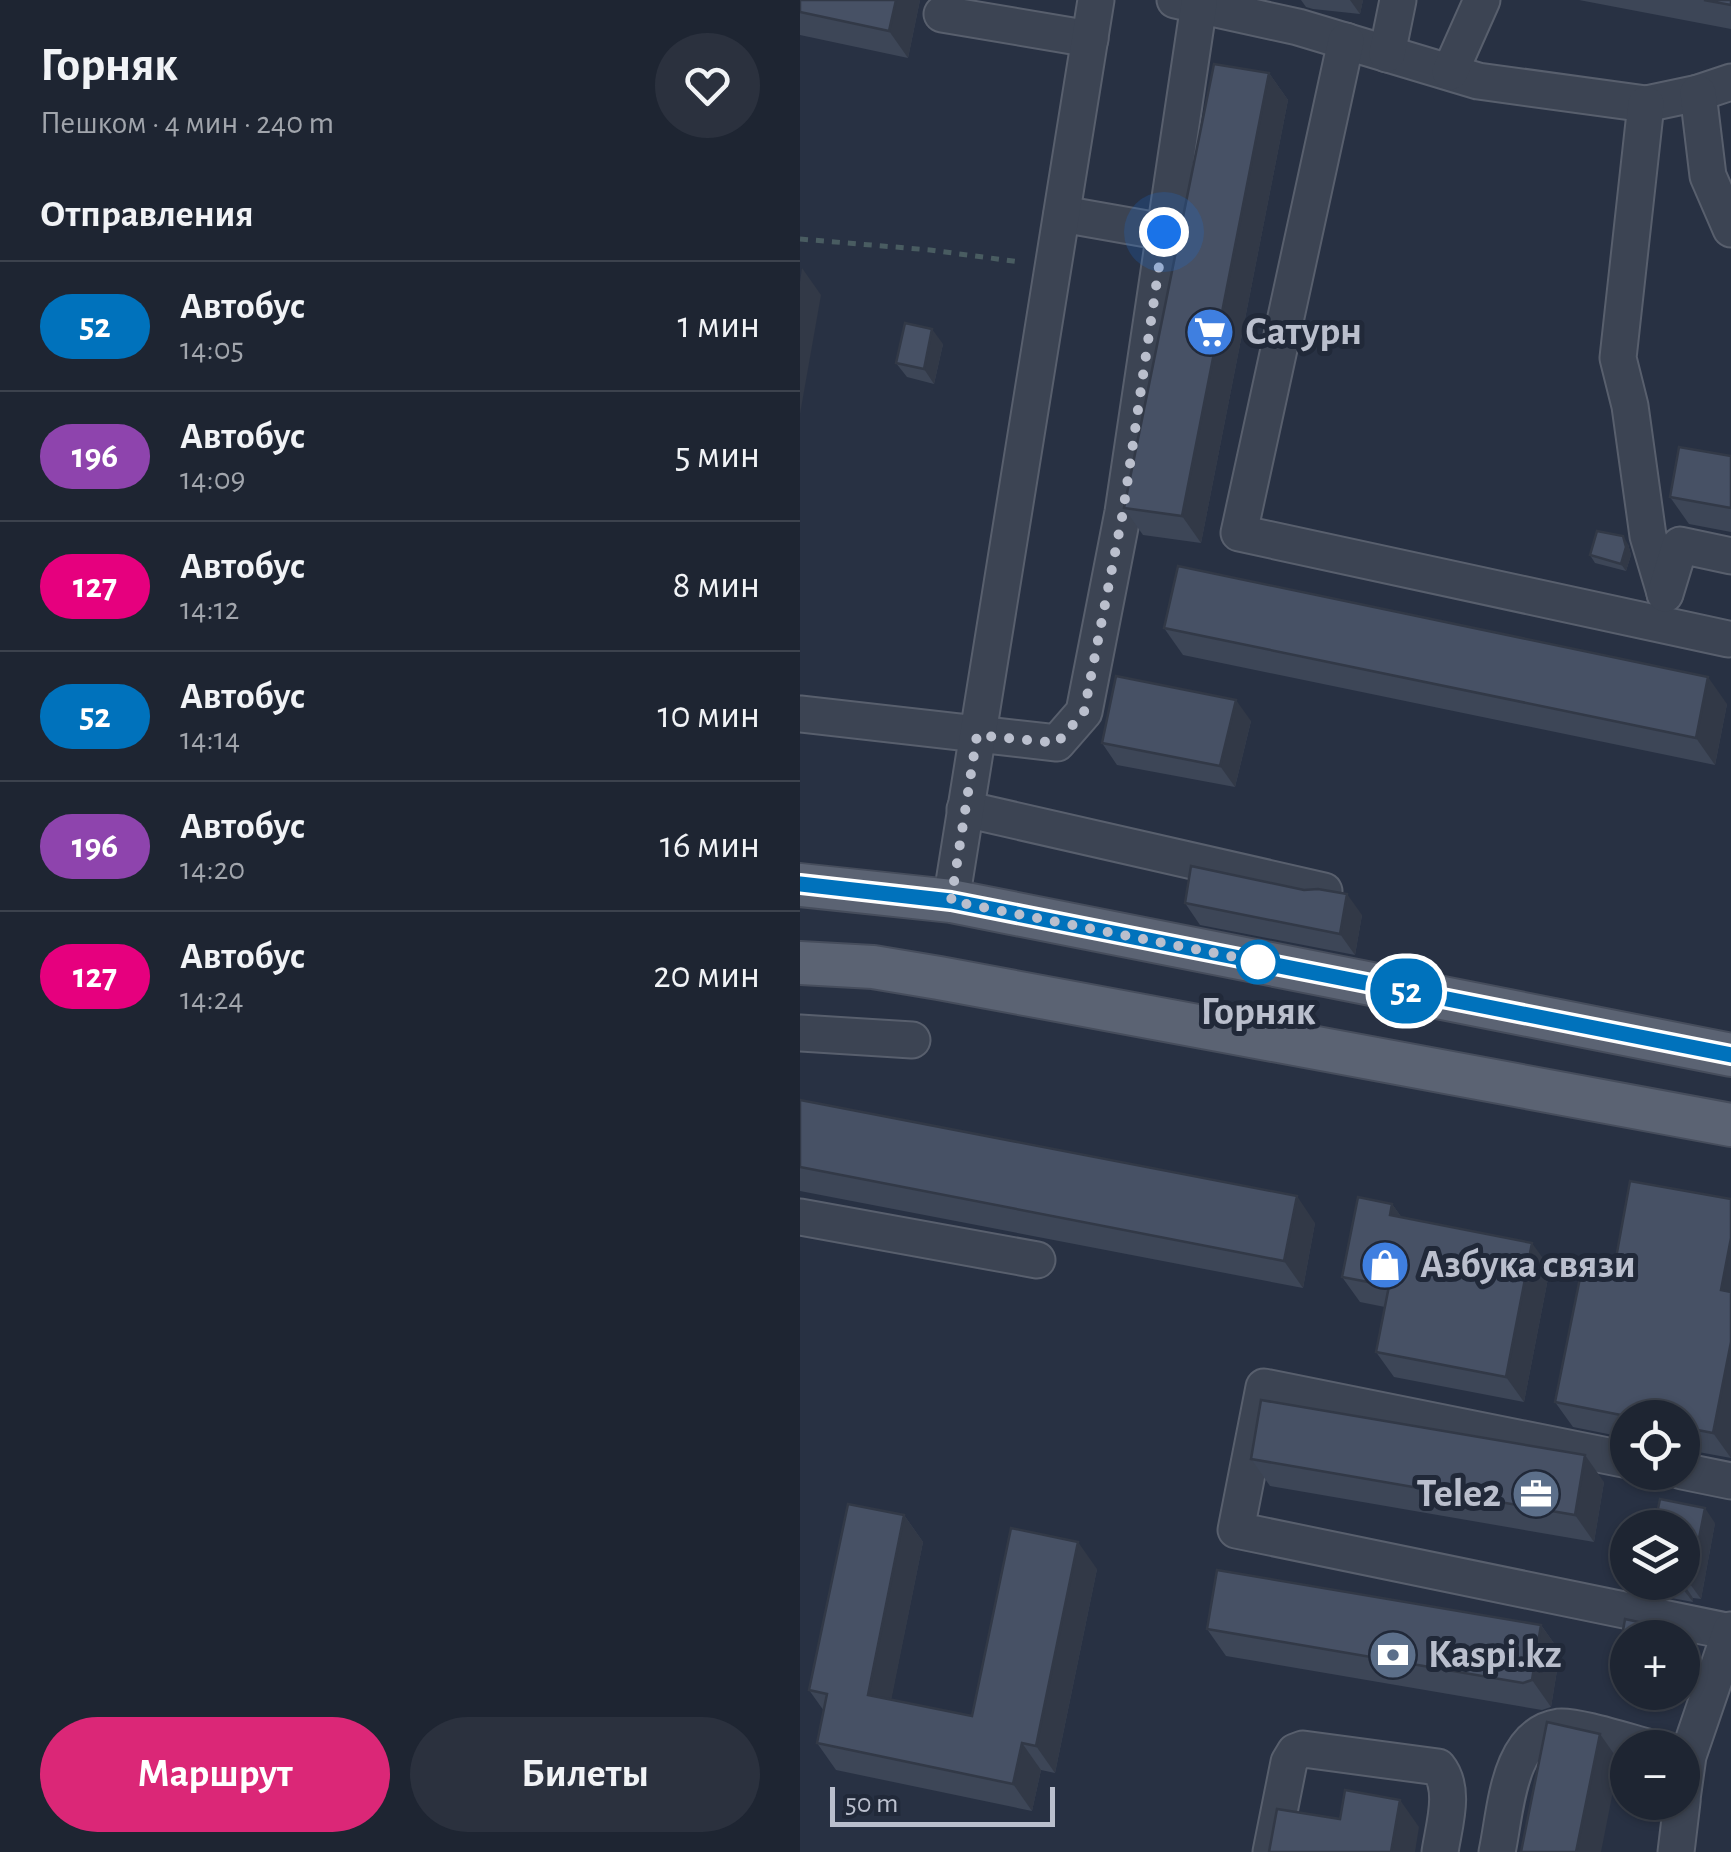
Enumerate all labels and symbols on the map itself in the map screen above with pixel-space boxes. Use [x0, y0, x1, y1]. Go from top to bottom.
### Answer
your location [1139, 207, 1189, 257]
supermarket icon: Сатурн [1184, 306, 1236, 358]
place label: Сатурн [1245, 312, 1362, 352]
marker: Горняк [1237, 941, 1279, 983]
line badge: 52 [1361, 958, 1451, 1024]
place label: Горняк [1200, 992, 1316, 1032]
shop icon: Азбука связи [1359, 1239, 1411, 1291]
place label: Азбука связи [1420, 1245, 1636, 1285]
office icon: Tele2 [1510, 1468, 1562, 1520]
place label: Tele2 [1416, 1474, 1501, 1514]
bank icon: Kaspi.kz [1367, 1629, 1419, 1681]
place label: Kaspi.kz [1428, 1635, 1562, 1675]
scale bar [830, 1782, 1055, 1826]

